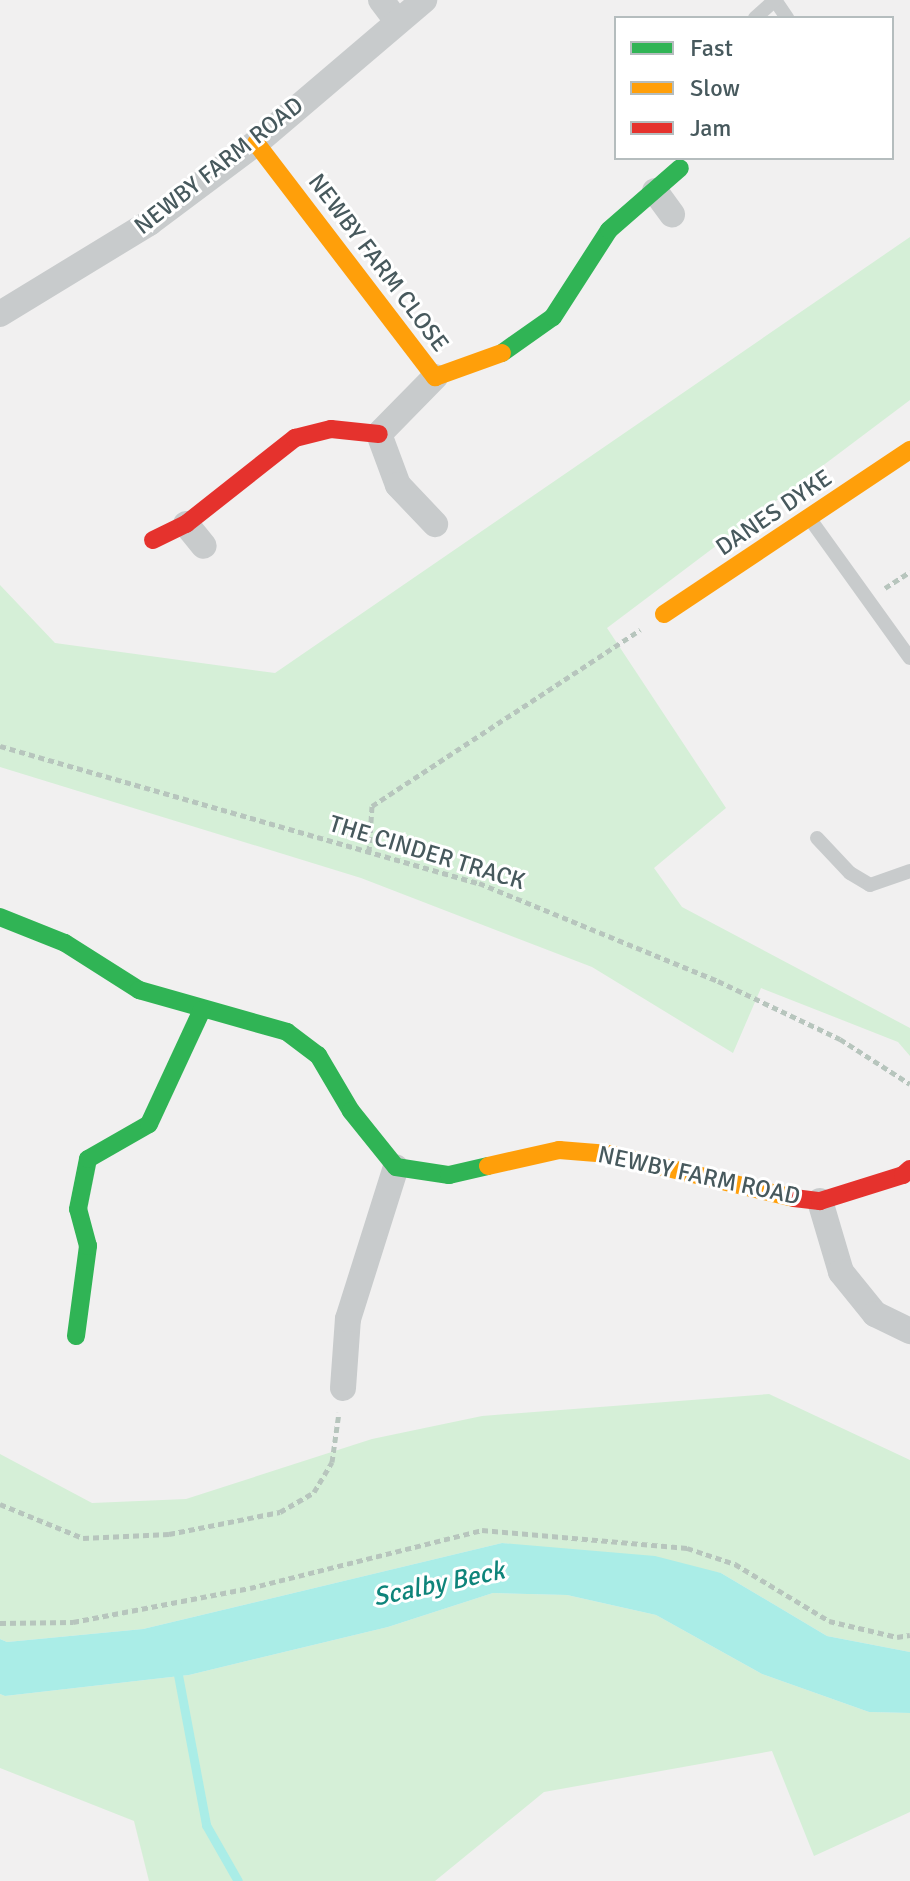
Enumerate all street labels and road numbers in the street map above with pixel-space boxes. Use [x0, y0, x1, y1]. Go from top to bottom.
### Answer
street label: NEWBY FARM ROAD [129, 91, 309, 241]
street label: NEWBY FARM CLOSE [302, 168, 454, 358]
street label: DANES DYKE [711, 464, 837, 562]
street label: THE CINDER TRACK [326, 810, 528, 896]
street label: NEWBY FARM ROAD [595, 1140, 803, 1212]

